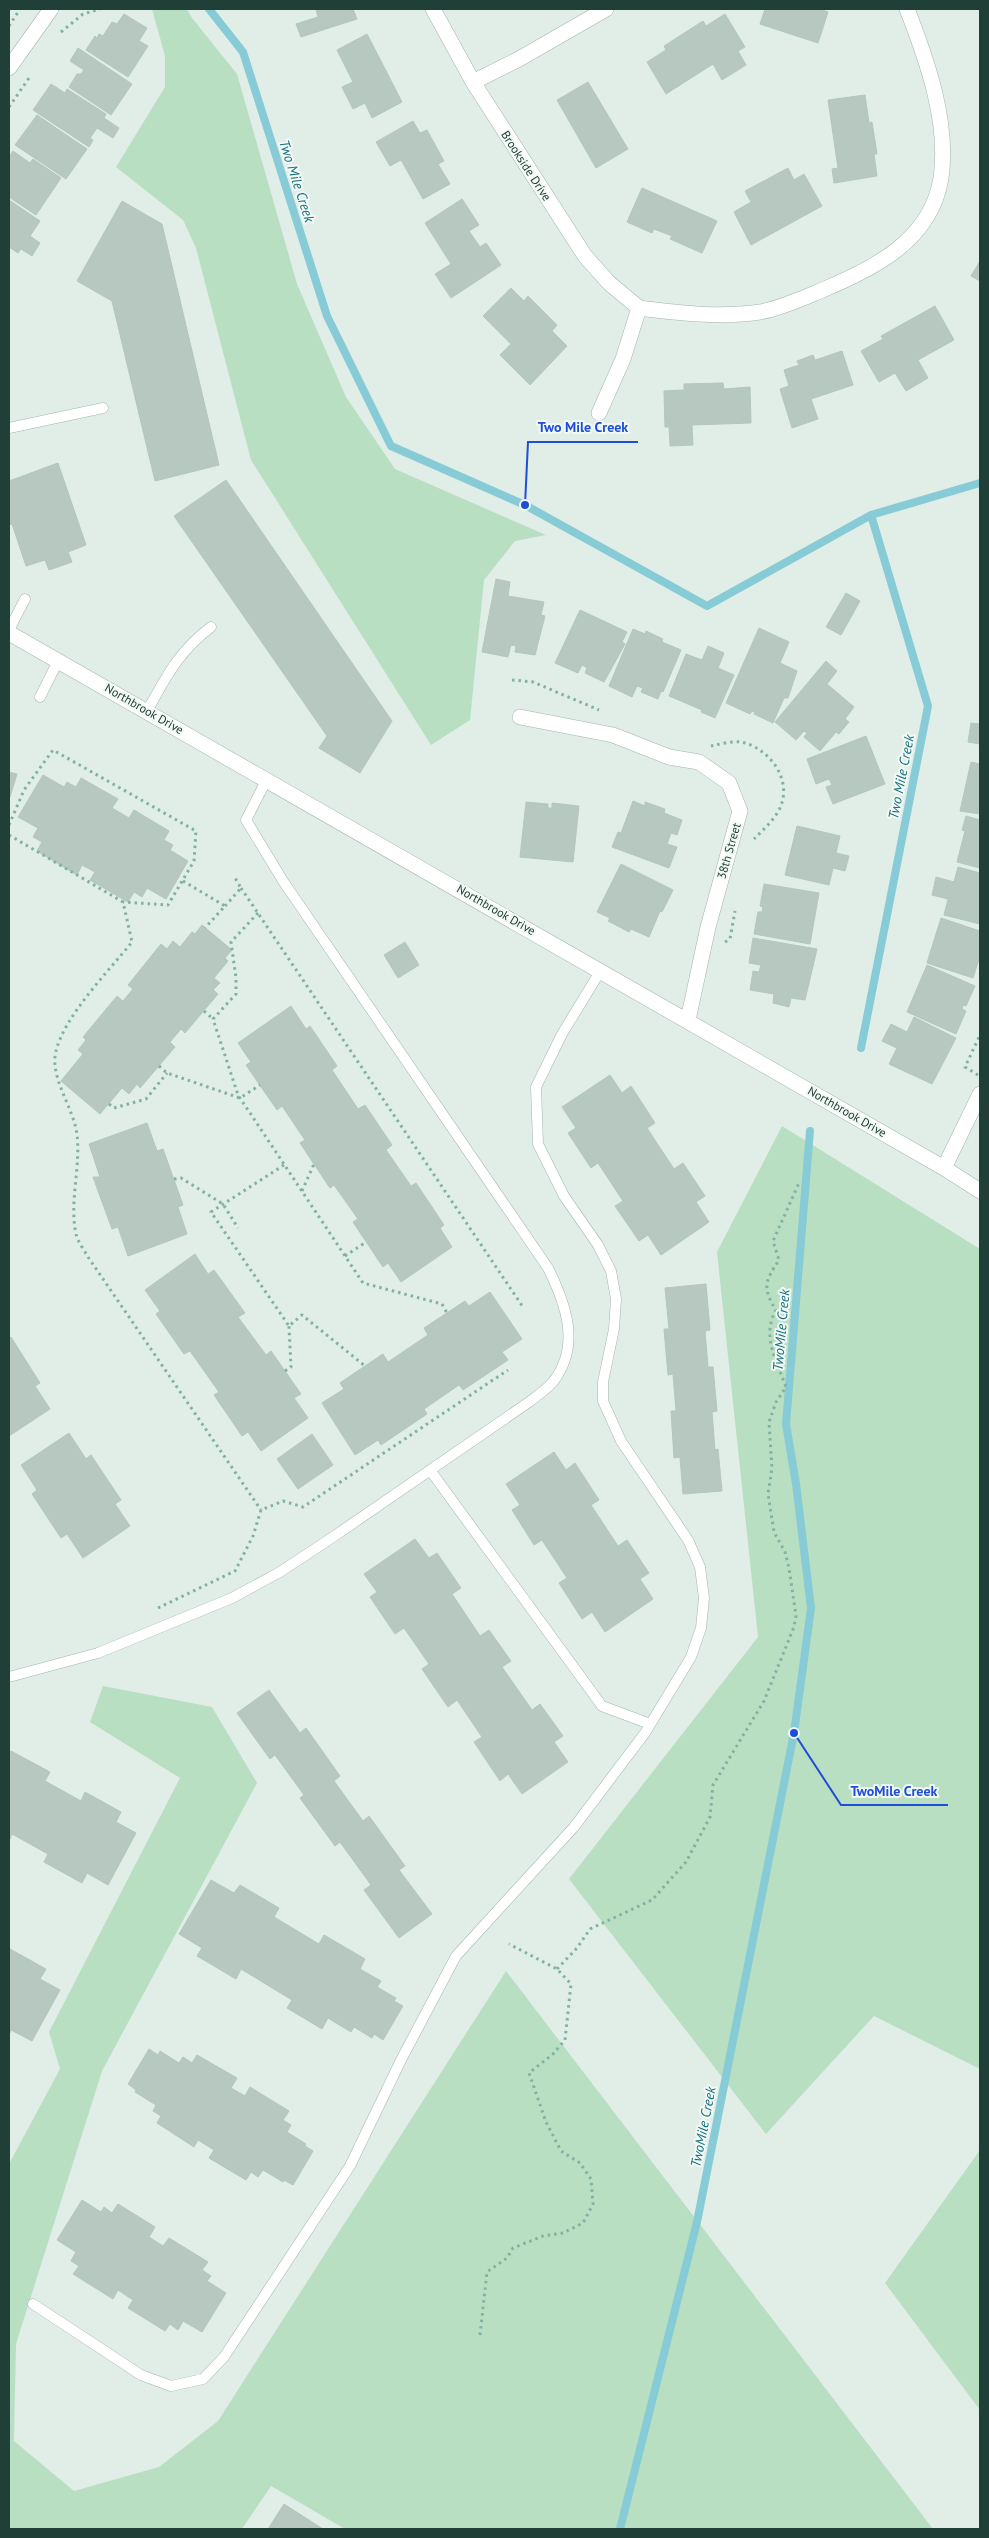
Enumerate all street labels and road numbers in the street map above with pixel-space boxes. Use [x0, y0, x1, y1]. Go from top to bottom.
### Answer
street label: Brookside Drive [498, 128, 555, 204]
street label: Northbrook Drive [102, 680, 186, 737]
street label: 38th Street [713, 821, 744, 881]
street label: Northbrook Drive [454, 881, 538, 938]
street label: Northbrook Drive [805, 1083, 889, 1140]

